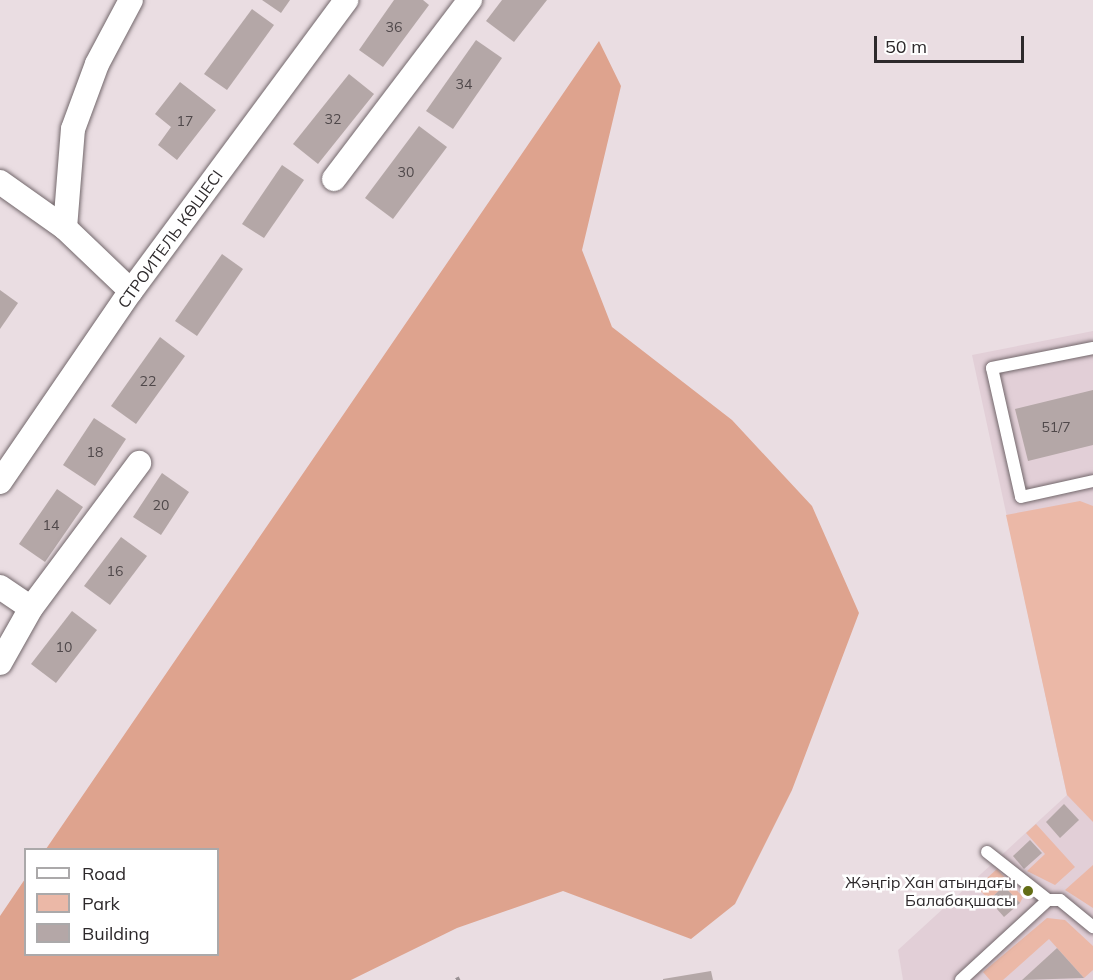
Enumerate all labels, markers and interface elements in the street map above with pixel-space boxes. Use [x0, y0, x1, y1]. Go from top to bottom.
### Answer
house number: 36 [386, 19, 402, 35]
scale bar [877, 24, 1027, 62]
text: 50 m [885, 35, 927, 58]
house number: 34 [456, 76, 472, 92]
house number: 32 [325, 111, 341, 127]
house number: 17 [177, 113, 193, 129]
house number: 30 [398, 164, 414, 180]
street label: СТРОИТЕЛЬ КӨШЕСІ [114, 166, 226, 312]
house number: 22 [140, 373, 156, 389]
house number: 51/7 [1041, 419, 1071, 435]
house number: 18 [87, 444, 103, 460]
house number: 20 [153, 497, 169, 513]
house number: 14 [43, 517, 59, 533]
house number: 16 [107, 563, 123, 579]
house number: 10 [56, 639, 72, 655]
legend [24, 848, 219, 956]
text: Road [82, 862, 126, 885]
place label: Жәңгір Хан атындағы Балабақшасы [845, 872, 1016, 910]
marker: Жәңгір Хан атындағы Балабақшасы [1021, 884, 1035, 898]
text: Park [82, 892, 120, 915]
text: Building [82, 922, 150, 945]

